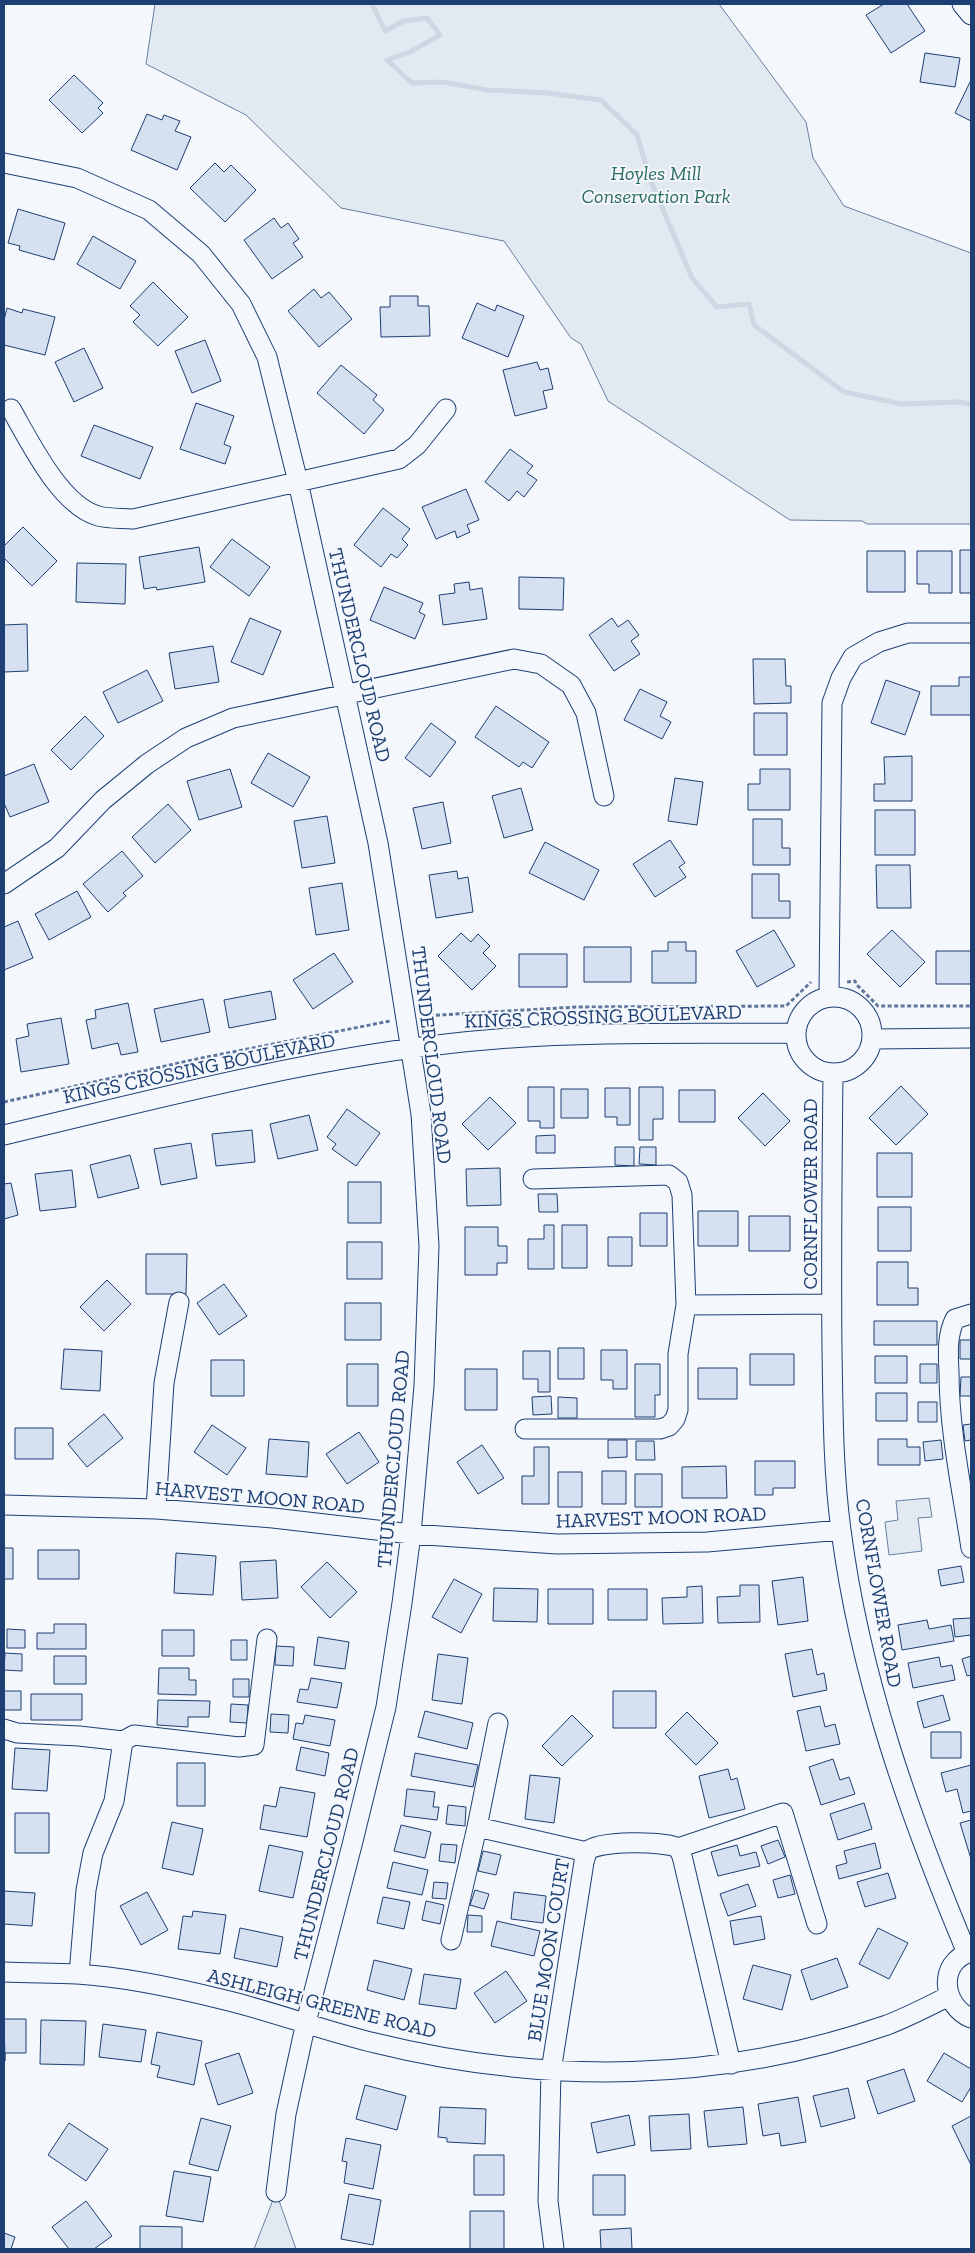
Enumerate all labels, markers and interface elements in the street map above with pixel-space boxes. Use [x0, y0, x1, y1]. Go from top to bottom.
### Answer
park label: Hoyles Mill Conservation Park [581, 161, 731, 208]
street label: THUNDERCLOUD ROAD [324, 546, 396, 764]
street label: THUNDERCLOUD ROAD [407, 945, 457, 1165]
street label: KINGS CROSSING BOULEVARD [464, 999, 742, 1033]
street label: KINGS CROSSING BOULEVARD [61, 1027, 337, 1109]
street label: CORNFLOWER ROAD [798, 1098, 822, 1290]
street label: THUNDERCLOUD ROAD [372, 1349, 414, 1569]
street label: HARVEST MOON ROAD [154, 1476, 366, 1518]
street label: CORNFLOWER ROAD [851, 1497, 907, 1689]
street label: HARVEST MOON ROAD [555, 1501, 767, 1533]
street label: THUNDERCLOUD ROAD [288, 1745, 364, 1963]
street label: BLUE MOON COURT [522, 1857, 574, 2043]
street label: ASHLEIGH GREENE ROAD [205, 1963, 439, 2043]

